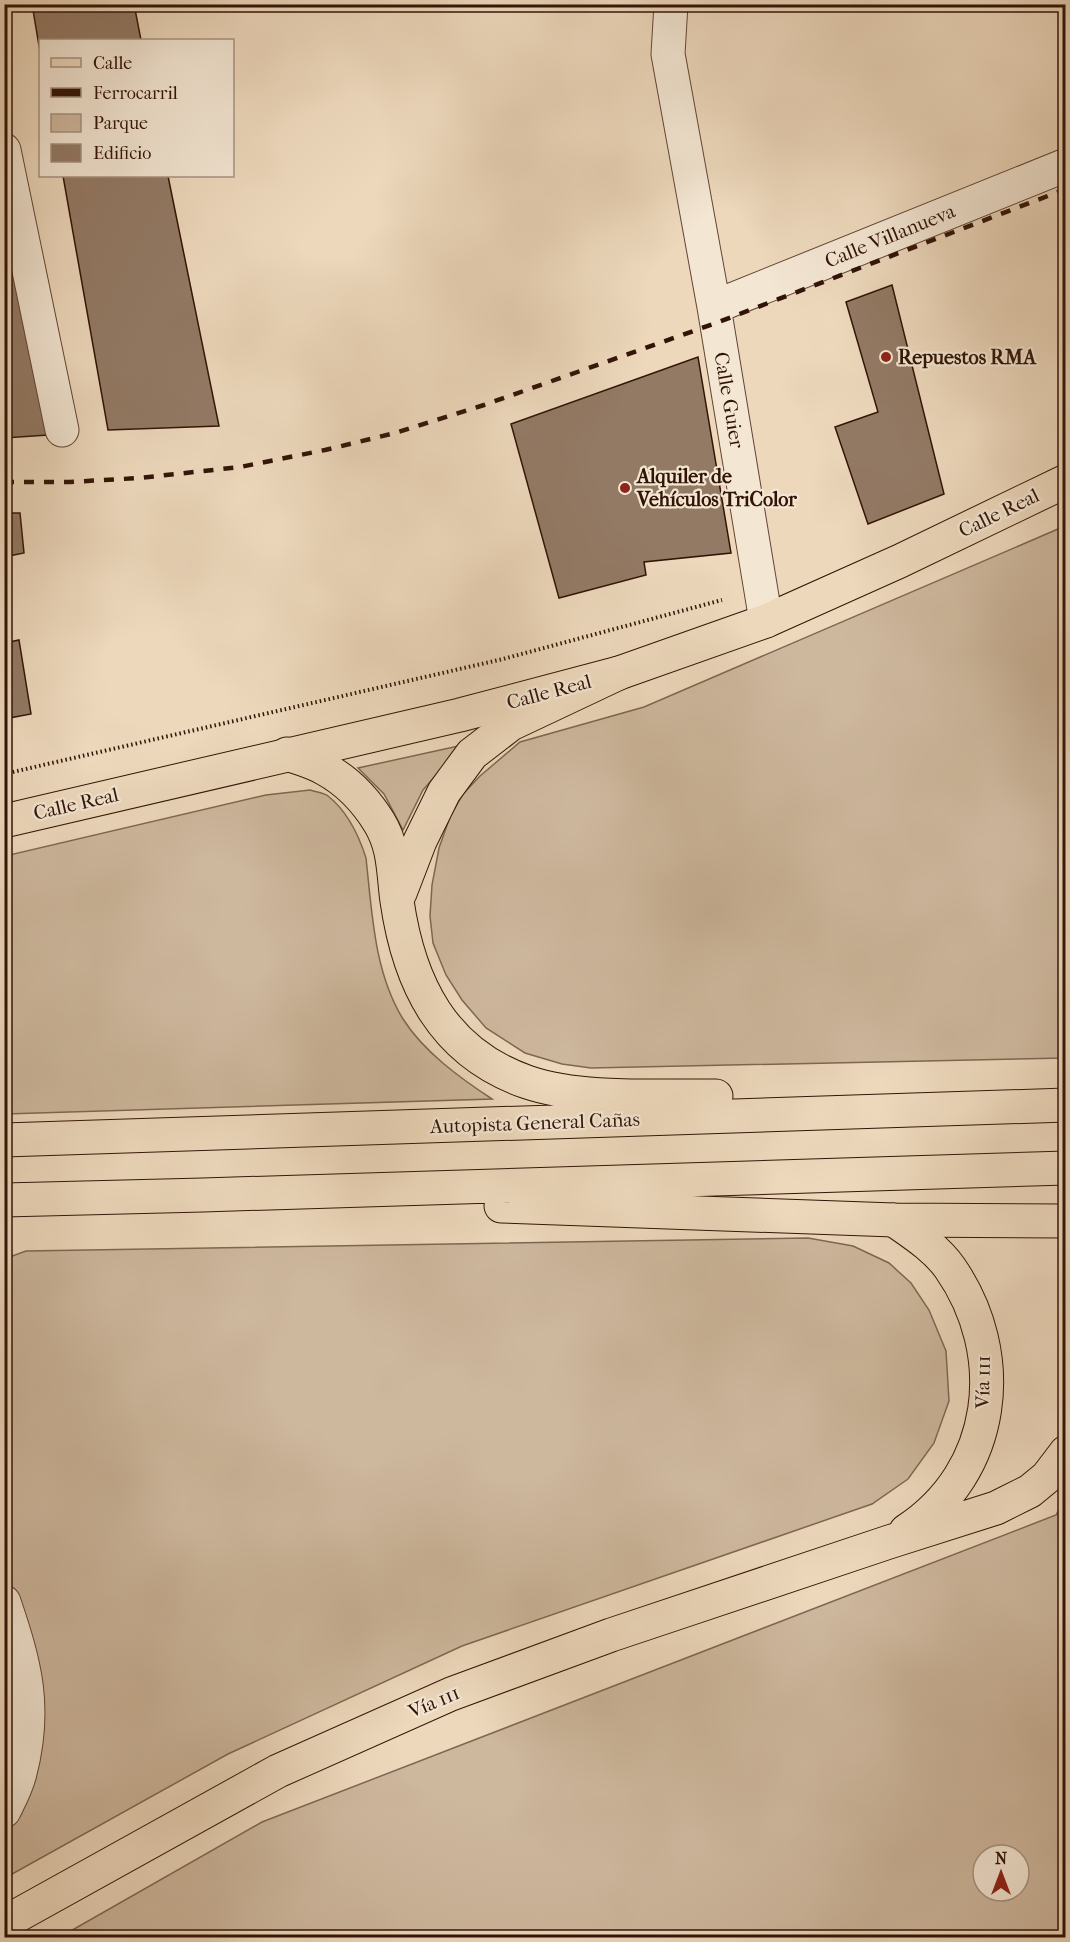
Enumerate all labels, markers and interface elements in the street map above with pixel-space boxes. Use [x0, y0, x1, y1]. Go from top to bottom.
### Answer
legend [39, 39, 234, 177]
text: Calle [93, 53, 132, 74]
text: Ferrocarril [93, 83, 178, 104]
text: Parque [93, 113, 148, 134]
text: Edificio [93, 143, 151, 164]
street label: Calle Villanueva [822, 199, 959, 273]
place label: Repuestos RMA [898, 346, 1037, 369]
street label: Calle Guier [709, 350, 749, 450]
marker: Repuestos RMA [879, 350, 893, 364]
place label: Alquiler de Vehículos TriColor [635, 465, 797, 511]
marker: Alquiler de Vehículos TriColor [618, 481, 632, 495]
street label: Calle Real [955, 483, 1043, 542]
street label: Calle Real [504, 670, 594, 714]
street label: Calle Real [31, 783, 121, 825]
street label: Autopista General Cañas [429, 1108, 640, 1138]
street label: Vía 111 [971, 1355, 995, 1410]
street label: Vía 111 [404, 1681, 463, 1723]
north arrow [971, 1843, 1031, 1903]
text: N [995, 1849, 1008, 1868]

